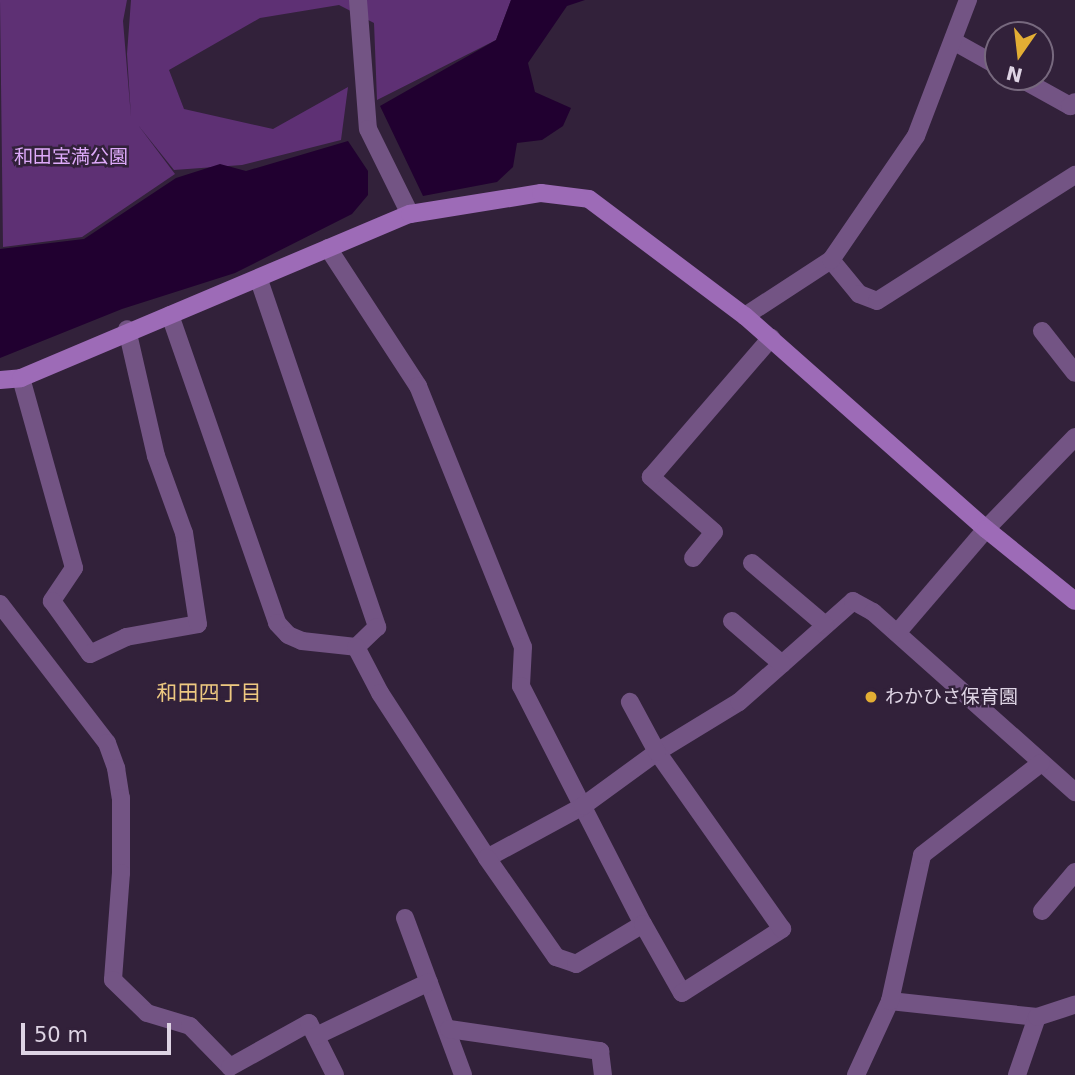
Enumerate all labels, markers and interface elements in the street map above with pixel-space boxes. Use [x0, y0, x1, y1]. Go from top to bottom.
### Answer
north arrow [984, 21, 1054, 91]
text: N [1004, 62, 1025, 87]
park label: 和田宝満公園 [14, 146, 128, 168]
district label: 和田四丁目 [157, 680, 261, 706]
place label: わかひさ保育園 [885, 686, 1018, 708]
marker: わかひさ保育園 [863, 689, 879, 705]
scale bar [24, 1009, 175, 1052]
text: 50 m [34, 1023, 88, 1047]

